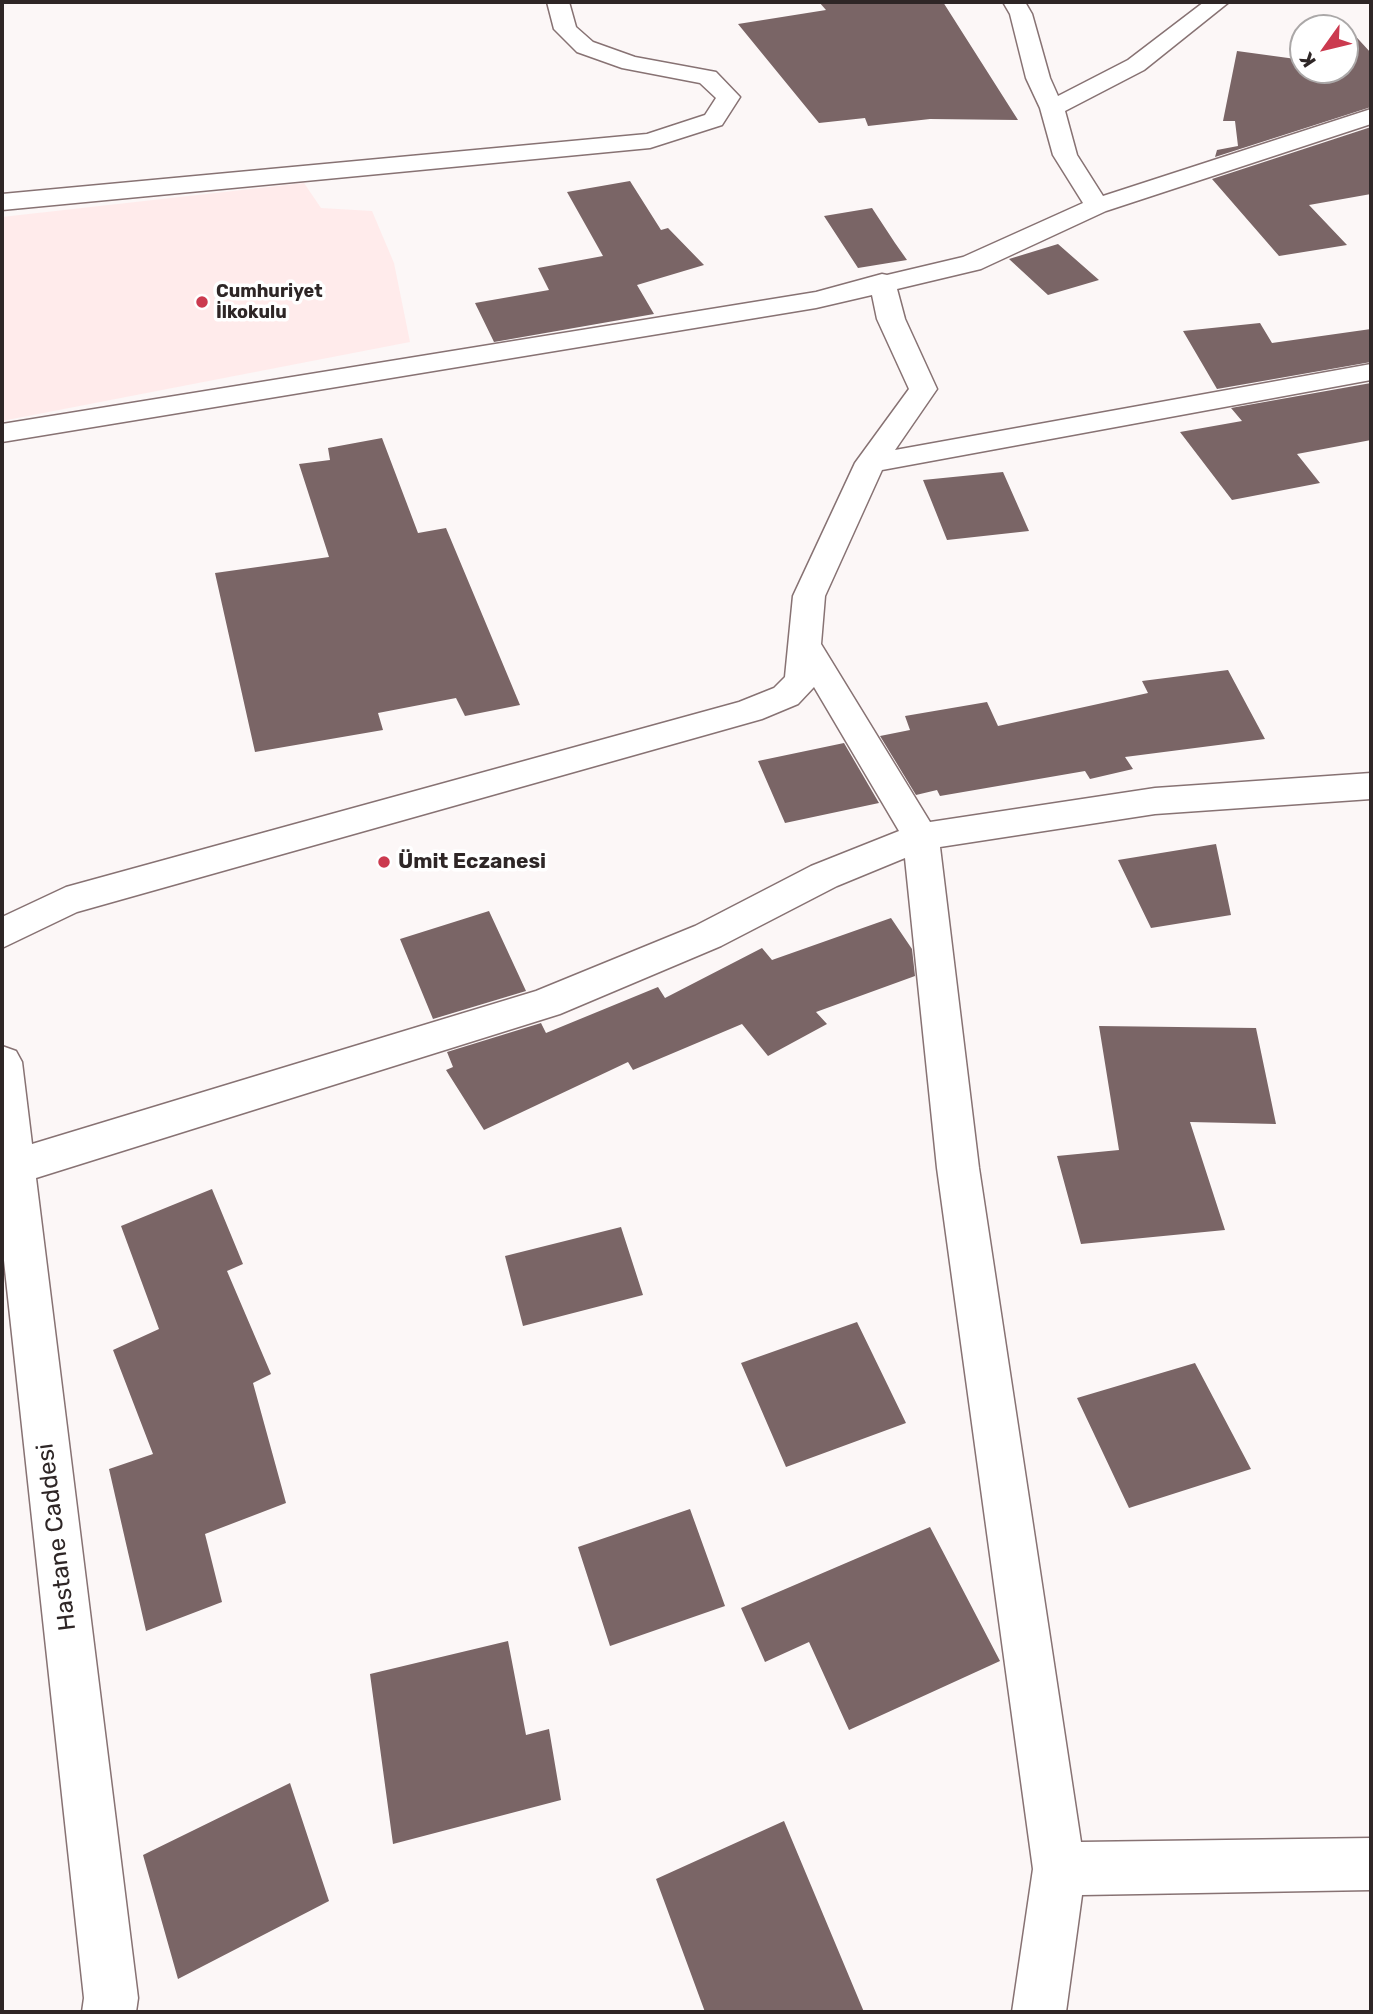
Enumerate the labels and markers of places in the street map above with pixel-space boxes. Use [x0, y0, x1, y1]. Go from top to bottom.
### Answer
place label: Cumhuriyet İlkokulu [216, 281, 323, 324]
marker: Cumhuriyet İlkokulu [194, 294, 210, 310]
place label: Ümit Eczanesi [398, 849, 546, 875]
marker: Ümit Eczanesi [376, 854, 392, 870]

